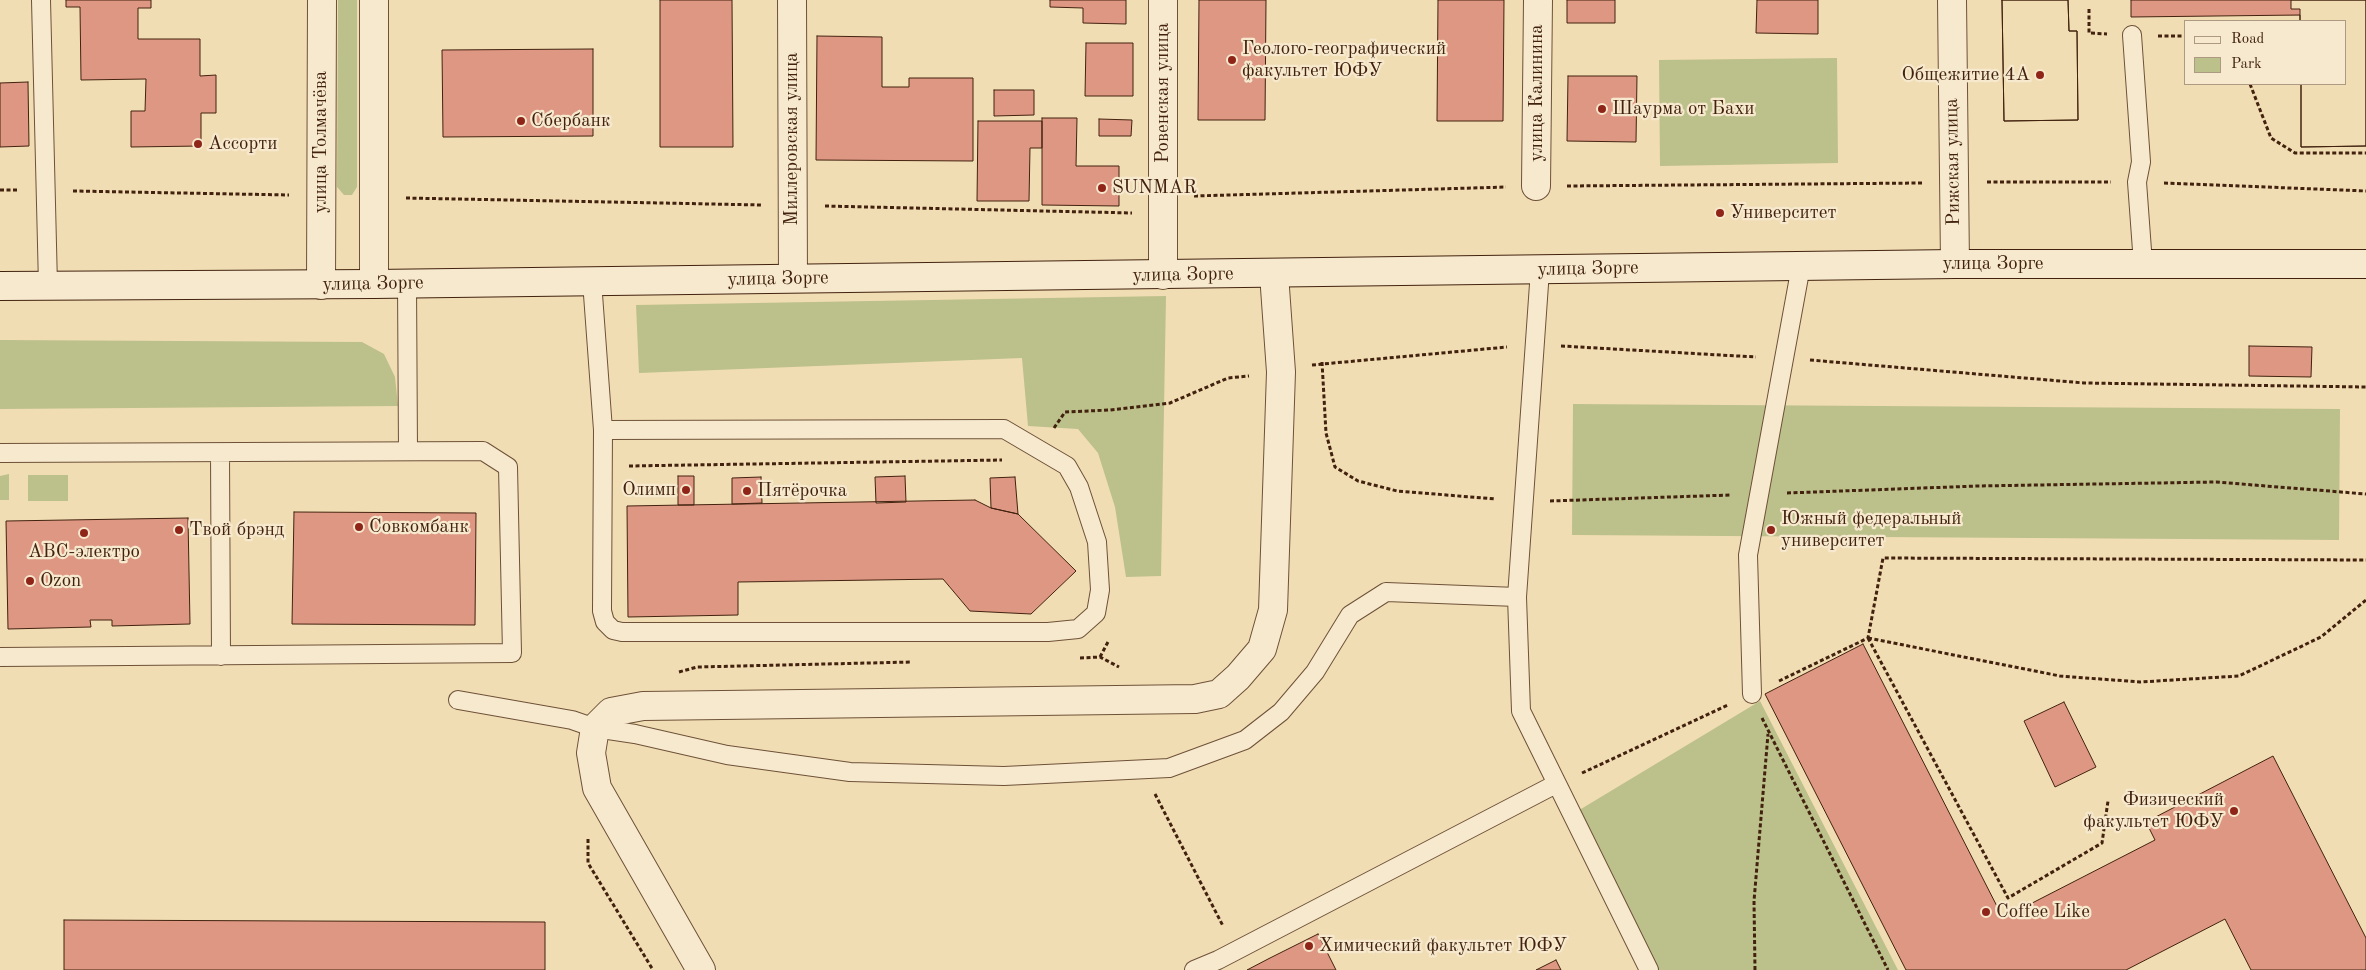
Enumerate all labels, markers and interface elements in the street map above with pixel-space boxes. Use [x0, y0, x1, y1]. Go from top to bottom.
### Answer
legend [2184, 20, 2346, 85]
street label: Ровенская улица [1152, 23, 1174, 163]
street label: улица Калинина [1526, 24, 1548, 162]
text: Road [2231, 32, 2264, 47]
place label: Геолого-географический факультет ЮФУ [1242, 38, 1446, 82]
street label: Миллеровская улица [781, 52, 803, 226]
marker: Геолого-географический факультет ЮФУ [1226, 54, 1238, 66]
text: Park [2231, 57, 2262, 72]
place label: Общежитие 4А [1901, 64, 2030, 86]
marker: Общежитие 4А [2034, 69, 2046, 81]
street label: улица Толмачёва [310, 71, 332, 213]
place label: Шаурма от Бахи [1612, 98, 1755, 120]
street label: Рижская улица [1940, 98, 1966, 226]
marker: Шаурма от Бахи [1596, 103, 1608, 115]
place label: Сбербанк [531, 110, 610, 132]
marker: Сбербанк [515, 115, 527, 127]
place label: Ассорти [208, 133, 278, 155]
marker: Ассорти [192, 138, 204, 150]
place label: SUNMAR [1112, 177, 1197, 199]
marker: SUNMAR [1096, 182, 1108, 194]
place label: Университет [1730, 202, 1837, 224]
marker: Университет [1714, 207, 1726, 219]
street label: улица Зорге [1942, 253, 2044, 275]
street label: улица Зорге [1537, 257, 1639, 281]
street label: улица Зорге [1132, 263, 1234, 287]
street label: улица Зорге [727, 267, 829, 291]
street label: улица Зорге [322, 272, 424, 296]
place label: Олимп [622, 479, 676, 501]
place label: Пятёрочка [757, 480, 847, 502]
marker: Олимп [680, 484, 692, 496]
marker: Пятёрочка [741, 485, 753, 497]
place label: Южный федеральный университет [1781, 508, 1961, 552]
place label: Совкомбанк [369, 516, 469, 538]
place label: Твой брэнд [189, 519, 284, 541]
marker: Совкомбанк [353, 521, 365, 533]
marker: Твой брэнд [173, 524, 185, 536]
marker: Южный федеральный университет [1765, 524, 1777, 536]
marker: АВС-электро [78, 527, 90, 539]
place label: АВС-электро [28, 541, 140, 563]
place label: Ozon [40, 570, 81, 592]
marker: Ozon [24, 575, 36, 587]
place label: Физический факультет ЮФУ [2083, 789, 2224, 833]
marker: Физический факультет ЮФУ [2228, 805, 2240, 817]
place label: Coffee Like [1996, 901, 2090, 923]
marker: Coffee Like [1980, 906, 1992, 918]
place label: Химический факультет ЮФУ [1319, 935, 1567, 957]
marker: Химический факультет ЮФУ [1303, 940, 1315, 952]

